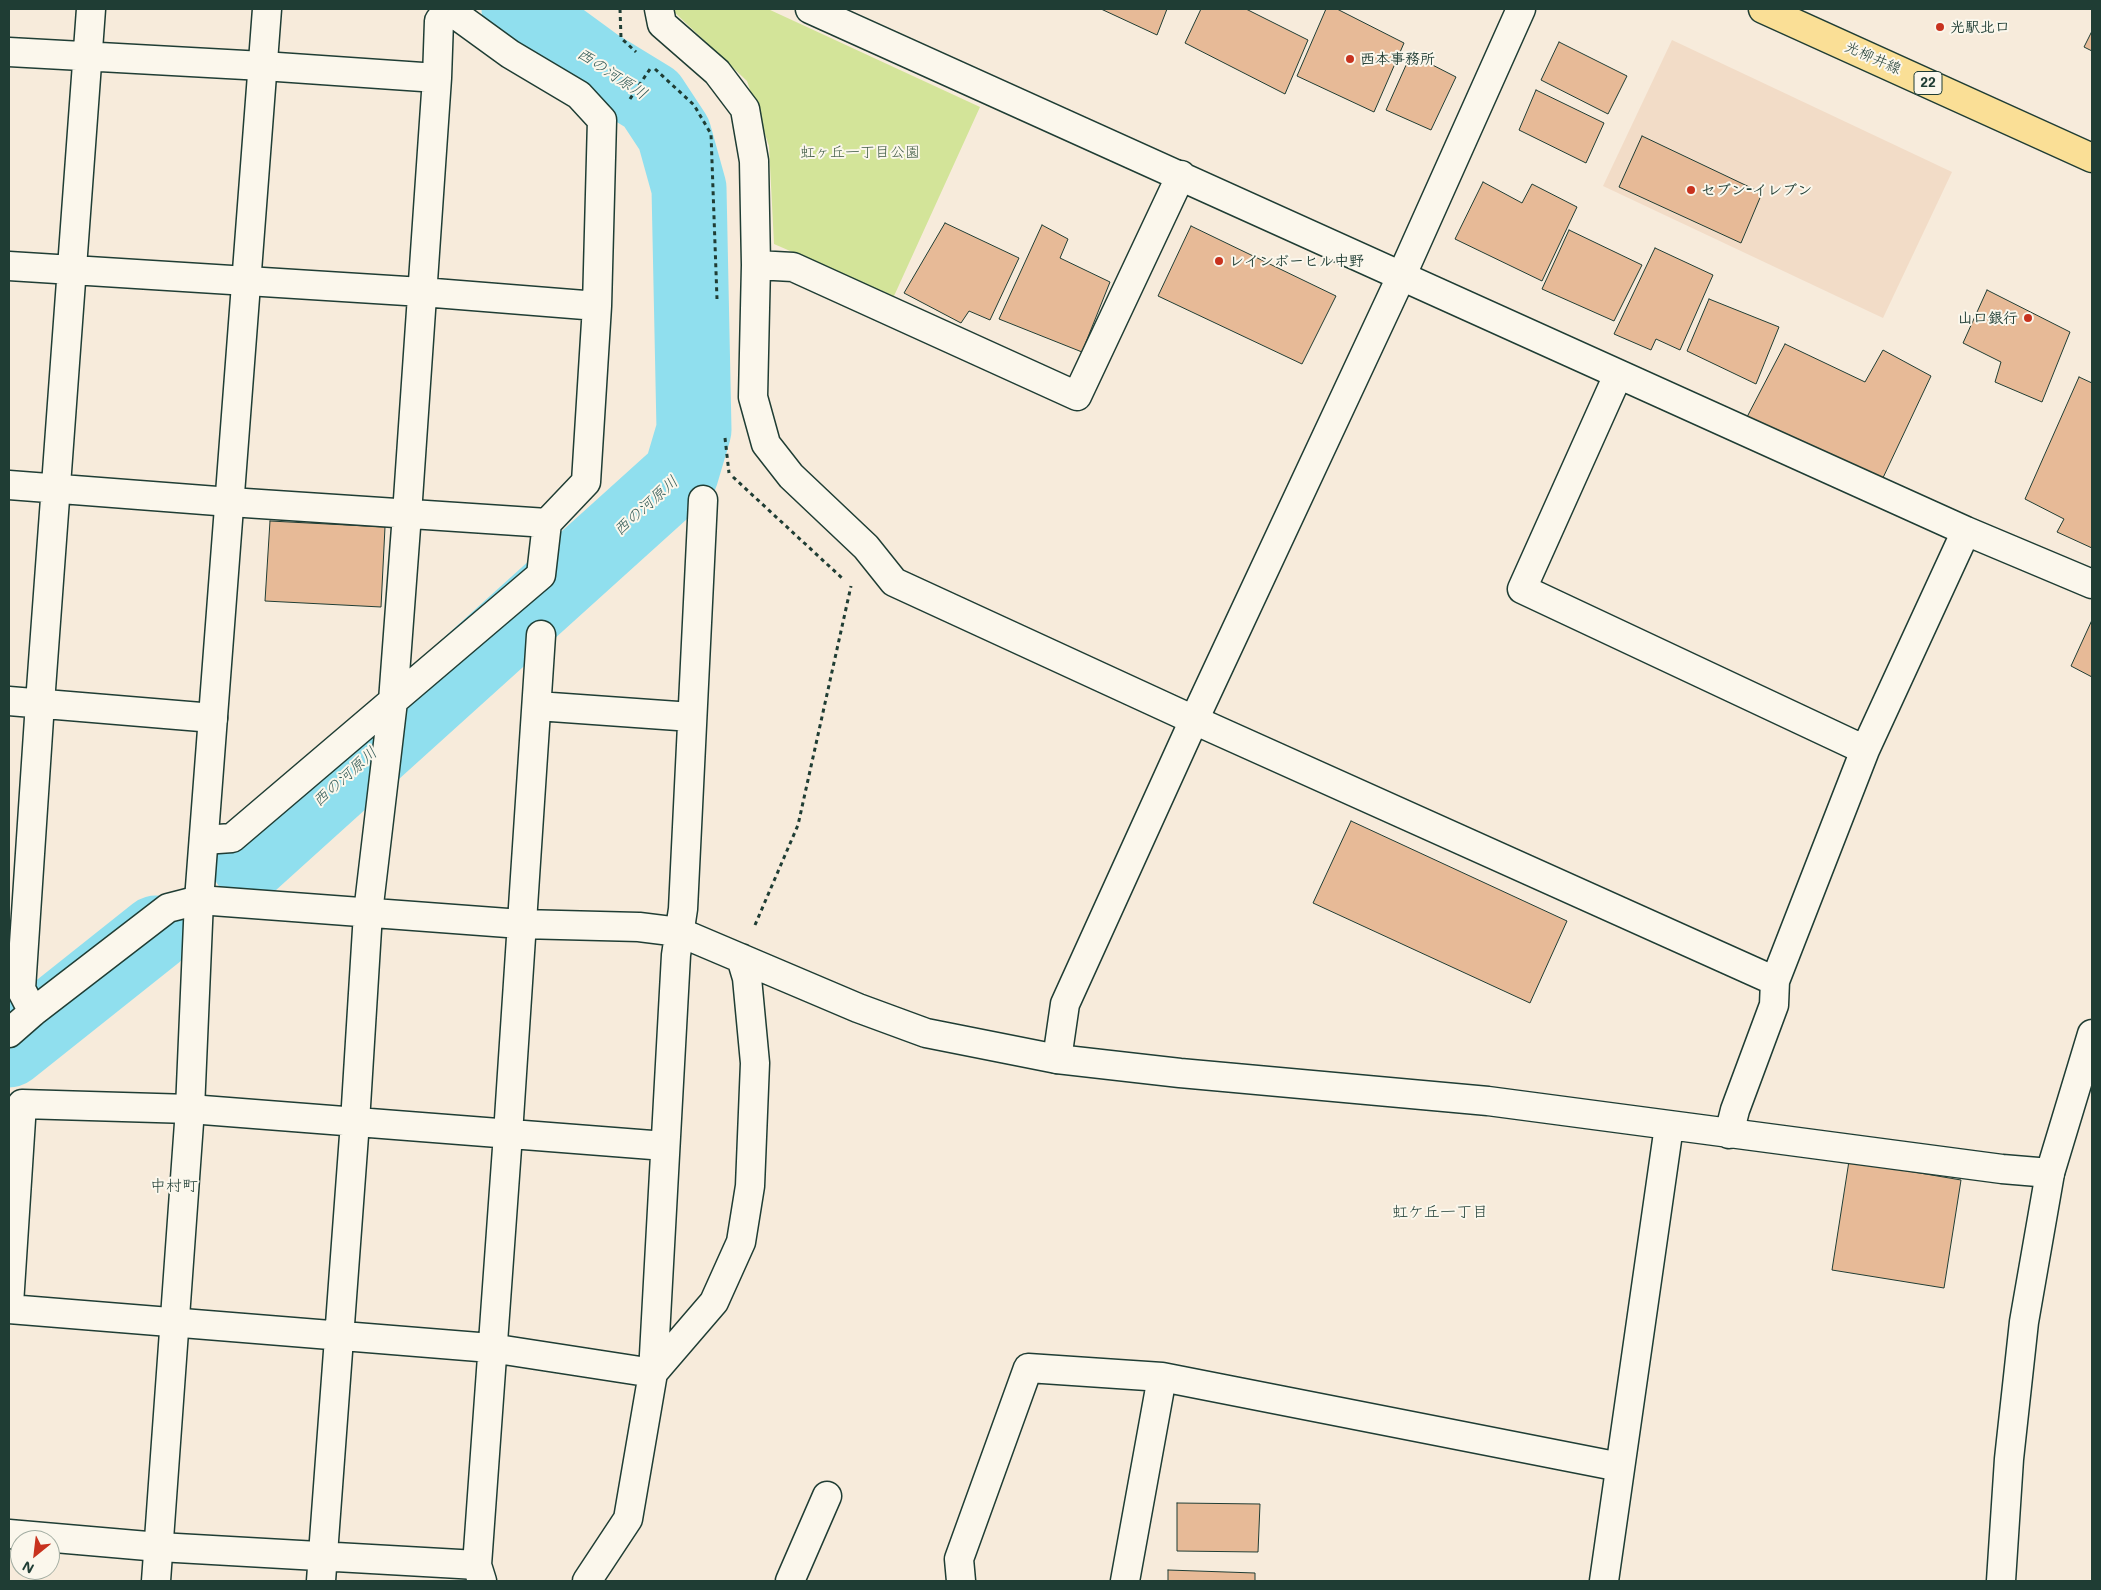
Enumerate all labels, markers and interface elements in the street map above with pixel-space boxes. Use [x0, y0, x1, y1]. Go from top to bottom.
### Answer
place label: 光駅北口 [1950, 18, 2010, 36]
marker: 光駅北口 [1934, 21, 1946, 33]
street label: 光柳井線 [1842, 38, 1904, 78]
water label: 西の河原川 [573, 44, 651, 104]
place label: 西本事務所 [1360, 50, 1435, 68]
marker: 西本事務所 [1344, 53, 1356, 65]
road number: 22 [1914, 72, 1942, 95]
park label: 虹ヶ丘一丁目公園 [800, 143, 920, 161]
place label: セブン-イレブン [1701, 181, 1812, 199]
marker: セブン-イレブン [1685, 184, 1697, 196]
place label: レインボーヒル中野 [1229, 252, 1364, 270]
marker: レインボーヒル中野 [1213, 255, 1225, 267]
place label: 山口銀行 [1958, 309, 2018, 327]
marker: 山口銀行 [2022, 312, 2034, 324]
water label: 西の河原川 [610, 472, 682, 540]
water label: 西の河原川 [309, 743, 381, 811]
district label: 中村町 [150, 1176, 198, 1196]
district label: 虹ケ丘一丁目 [1392, 1202, 1488, 1222]
north arrow [10, 1530, 60, 1580]
text: N [19, 1557, 37, 1579]

